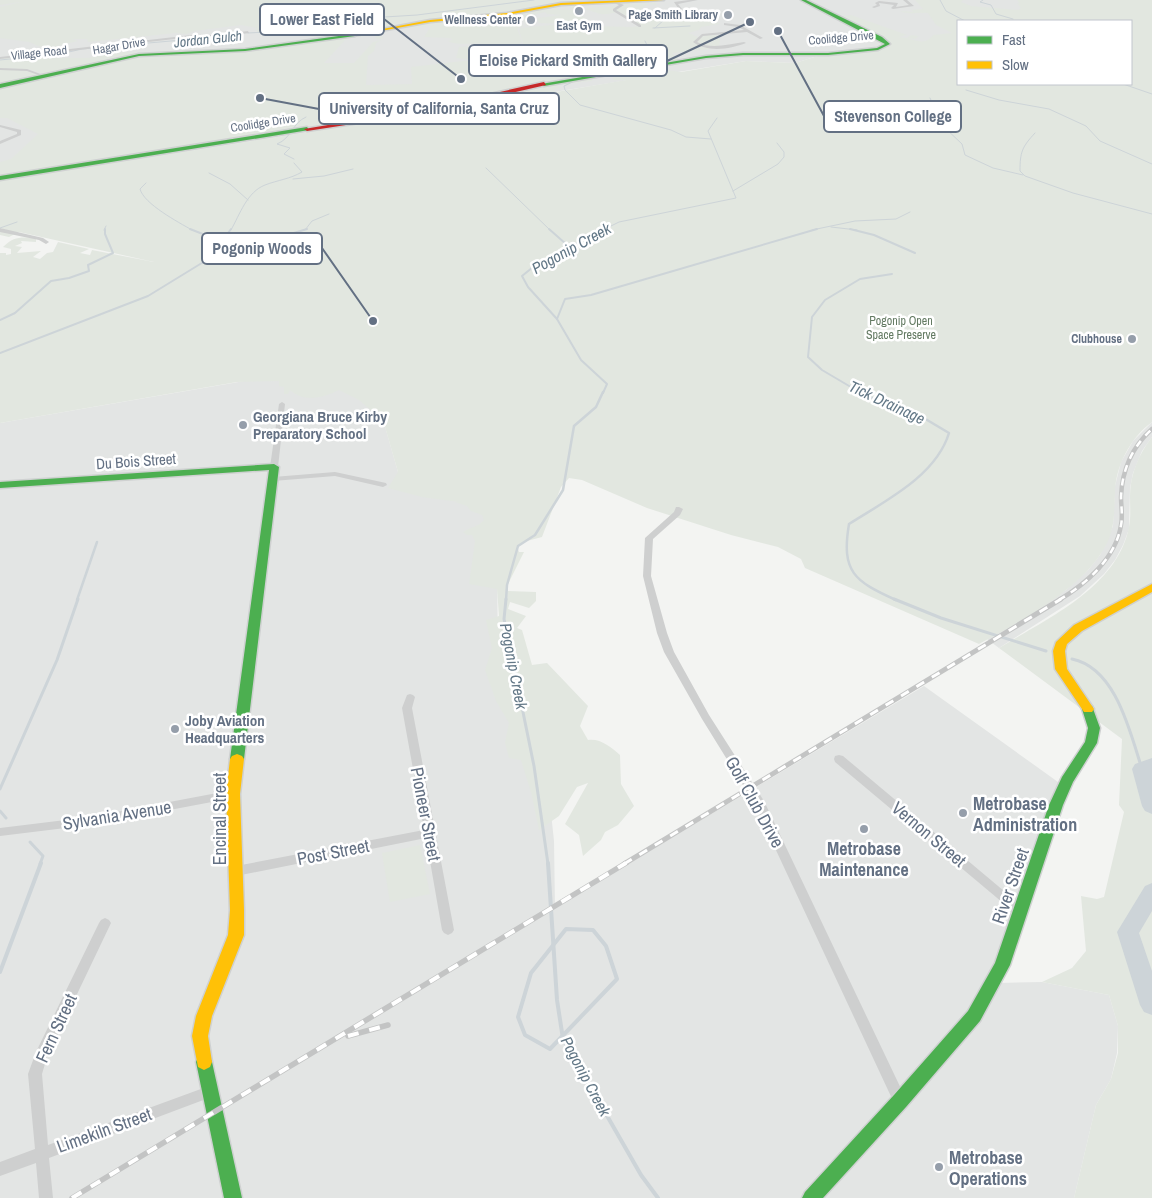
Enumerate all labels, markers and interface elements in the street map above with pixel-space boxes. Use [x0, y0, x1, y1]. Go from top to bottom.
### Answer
callout: Lower East Field [260, 4, 384, 35]
marker: East Gym [573, 5, 585, 17]
place label: Page Smith Library [628, 7, 719, 23]
text: Lower East Field [270, 8, 374, 30]
marker: Page Smith Library [722, 9, 734, 21]
place label: Wellness Center [445, 12, 521, 28]
marker: Wellness Center [525, 14, 537, 26]
place label: East Gym [556, 18, 602, 34]
legend [957, 20, 1132, 85]
water label: Jordan Gulch [172, 26, 243, 52]
street label: Coolidge Drive [808, 27, 874, 49]
text: Fast [1002, 29, 1026, 50]
street label: Hagar Drive [91, 34, 147, 58]
street label: Village Road [10, 42, 68, 64]
callout: Eloise Pickard Smith Gallery [469, 45, 667, 76]
text: Eloise Pickard Smith Gallery [479, 49, 658, 71]
text: Slow [1002, 54, 1029, 75]
callout: University of California, Santa Cruz [319, 93, 559, 124]
text: University of California, Santa Cruz [329, 97, 549, 119]
callout: Stevenson College [824, 101, 961, 132]
text: Stevenson College [834, 105, 952, 127]
street label: Coolidge Drive [229, 110, 297, 136]
water label: Pogonip Creek [527, 217, 615, 279]
callout: Pogonip Woods [202, 233, 322, 264]
text: Pogonip Woods [212, 237, 312, 259]
park label: Pogonip Open Space Preserve [866, 313, 936, 343]
place label: Clubhouse [1071, 331, 1123, 347]
marker: Clubhouse [1126, 333, 1138, 345]
water label: Tick Drainage [845, 375, 929, 429]
place label: Georgiana Bruce Kirby Preparatory School [253, 406, 387, 444]
marker: Georgiana Bruce Kirby Preparatory School [237, 419, 249, 431]
street label: Du Bois Street [95, 448, 177, 474]
water label: Pogonip Creek [495, 621, 533, 711]
place label: Joby Aviation Headquarters [185, 710, 265, 748]
marker: Joby Aviation Headquarters [169, 723, 181, 735]
street label: Golf Club Drive [720, 752, 790, 852]
street label: Pioneer Street [405, 765, 447, 863]
street label: Encinal Street [207, 773, 232, 865]
place label: Metrobase Administration [973, 791, 1077, 837]
street label: Sylvania Avenue [61, 794, 173, 836]
street label: Vernon Street [886, 795, 972, 873]
marker: Metrobase Administration [957, 807, 969, 819]
marker: Metrobase Maintenance [858, 823, 870, 835]
street label: Post Street [295, 833, 371, 871]
place label: Metrobase Maintenance [819, 836, 909, 882]
street label: River Street [985, 845, 1035, 927]
street label: Fern Street [29, 990, 83, 1066]
water label: Pogonip Creek [556, 1032, 616, 1120]
street label: Limekiln Street [53, 1101, 155, 1159]
place label: Metrobase Operations [949, 1145, 1027, 1191]
marker: Metrobase Operations [933, 1161, 945, 1173]

